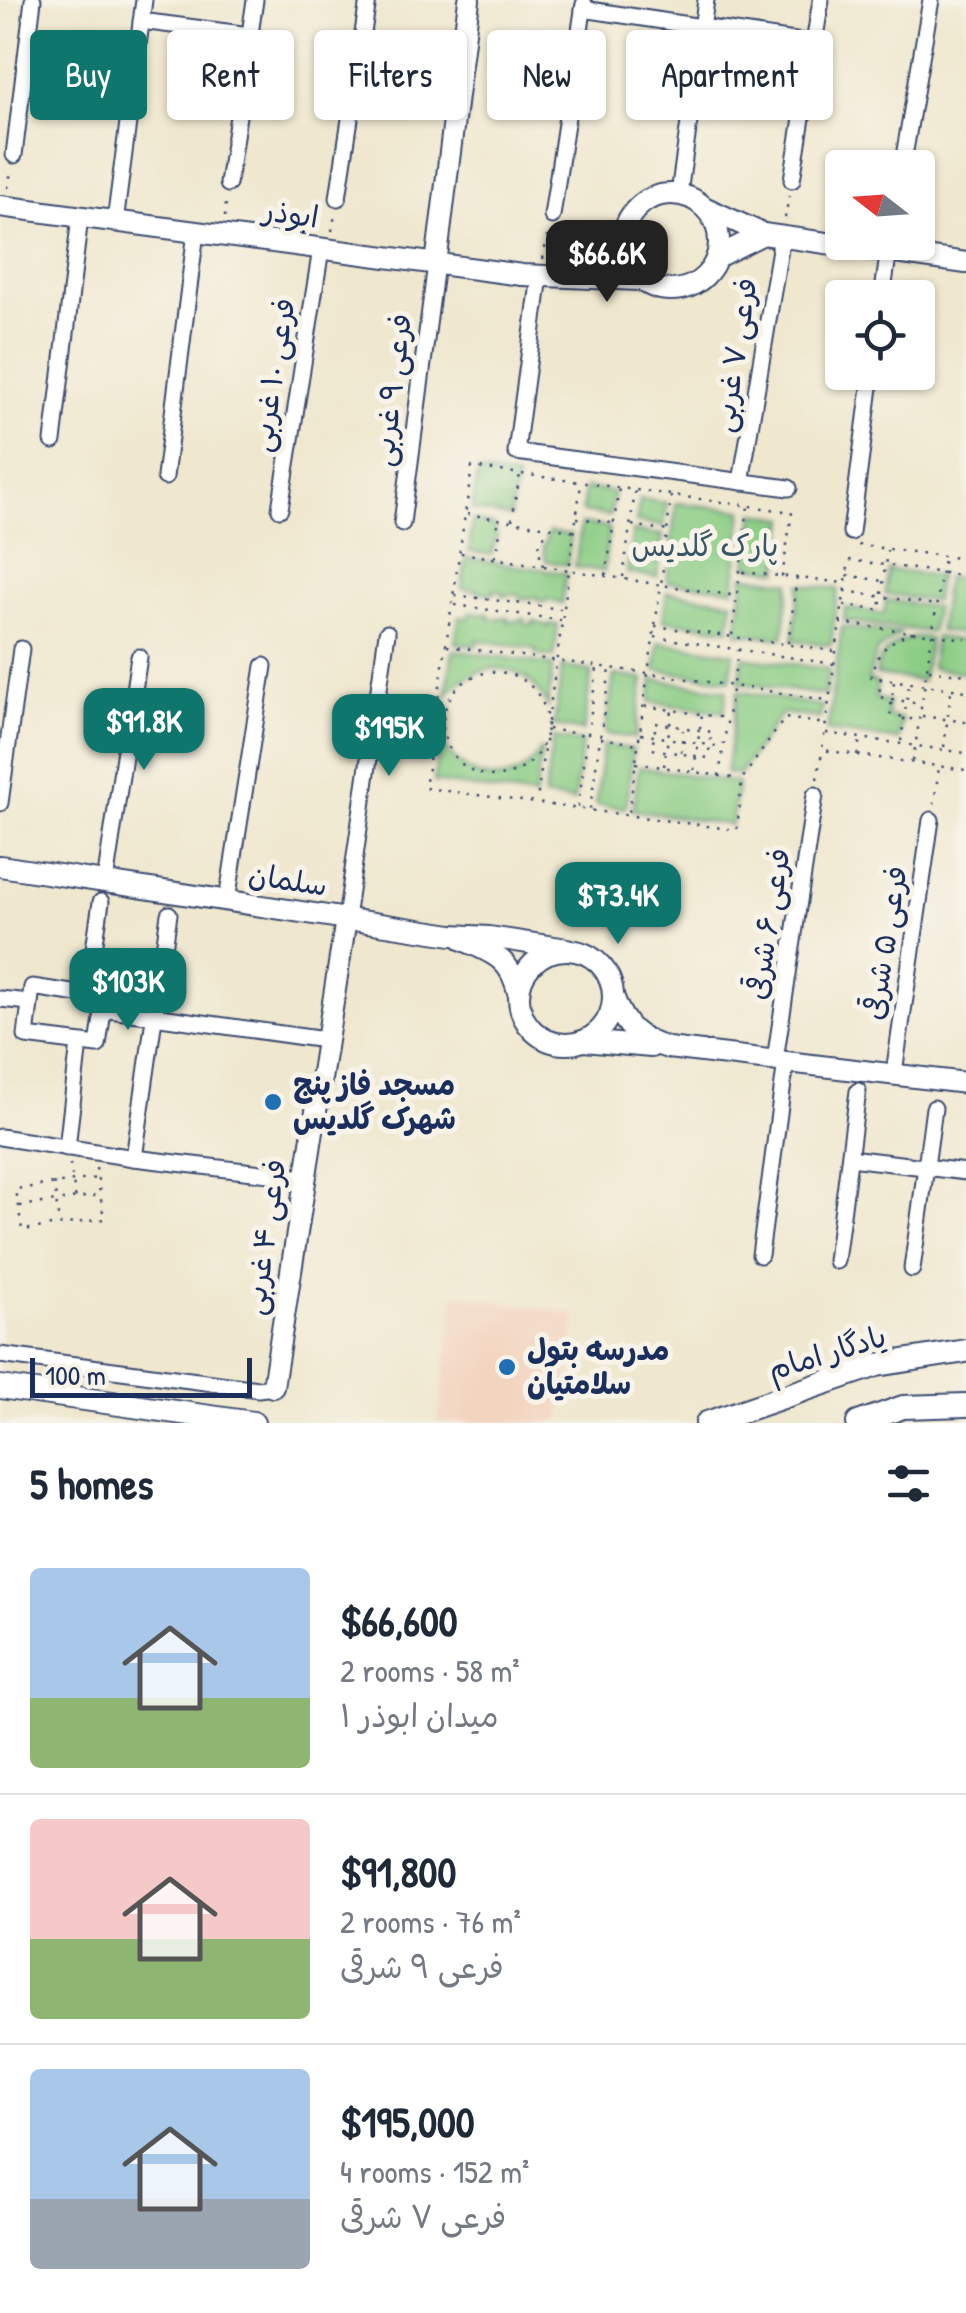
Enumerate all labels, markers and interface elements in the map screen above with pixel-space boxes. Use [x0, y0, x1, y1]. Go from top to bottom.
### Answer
chip: Buy [30, 30, 147, 120]
chip: Rent [167, 30, 294, 120]
chip: Filters [314, 30, 467, 120]
chip: New [487, 30, 606, 120]
chip: Apartment [626, 30, 833, 120]
north arrow [825, 150, 935, 260]
map controls [825, 150, 935, 390]
street label: ابوذر [258, 189, 321, 237]
pin: $66.6K [526, 220, 688, 305]
text: $66.6K [568, 231, 646, 274]
street label: فرعی ۷ غربی [702, 275, 766, 435]
button: locate [825, 280, 935, 390]
street label: فرعی ۱۰ غربی [240, 295, 304, 455]
street label: فرعی ۹ غربی [362, 311, 420, 469]
park label: پارک گلدیس [632, 525, 778, 565]
pin: $91.8K [63, 688, 225, 773]
pin: $195K [319, 694, 459, 779]
text: $91.8K [105, 699, 183, 742]
text: $195K [354, 705, 424, 748]
street label: فرعی ۶ شرقی [735, 845, 799, 1002]
street label: سلمان [246, 853, 330, 905]
pin: $73.4K [537, 862, 699, 947]
street label: فرعی ۵ شرقی [852, 863, 916, 1023]
text: $73.4K [577, 873, 659, 916]
pin: $103K [58, 948, 198, 1033]
text: $103K [91, 959, 165, 1002]
place label: مسجد فاز پنج شهرک گلدیس [293, 1064, 456, 1138]
marker: مسجد فاز پنج شهرک گلدیس [262, 1091, 284, 1113]
street label: فرعی ۴ غربی [233, 1156, 295, 1317]
street label: یادگار امام [763, 1315, 892, 1392]
place label: مدرسه بتول سلامتیان [527, 1329, 669, 1403]
scale bar [30, 1353, 252, 1398]
text: 100 m [45, 1356, 106, 1394]
marker: مدرسه بتول سلامتیان [496, 1356, 518, 1378]
text: 5 homes [30, 1455, 153, 1512]
icon: filters [881, 1456, 936, 1511]
text: $66,600 [340, 1592, 458, 1649]
icon: home [110, 1608, 230, 1728]
text: 2 rooms · 58 m² [340, 1649, 520, 1692]
text: میدان ابوذر ۱ [340, 1694, 499, 1737]
text: $91,800 [340, 1843, 456, 1900]
icon: home [110, 1859, 230, 1979]
text: 2 rooms · 76 m² [340, 1900, 521, 1943]
text: فرعی ۹ شرقی [340, 1945, 504, 1988]
text: $195,000 [340, 2093, 475, 2150]
icon: home [110, 2109, 230, 2229]
text: 4 rooms · 152 m² [340, 2150, 529, 2193]
text: فرعی ۷ شرقی [340, 2195, 506, 2238]

